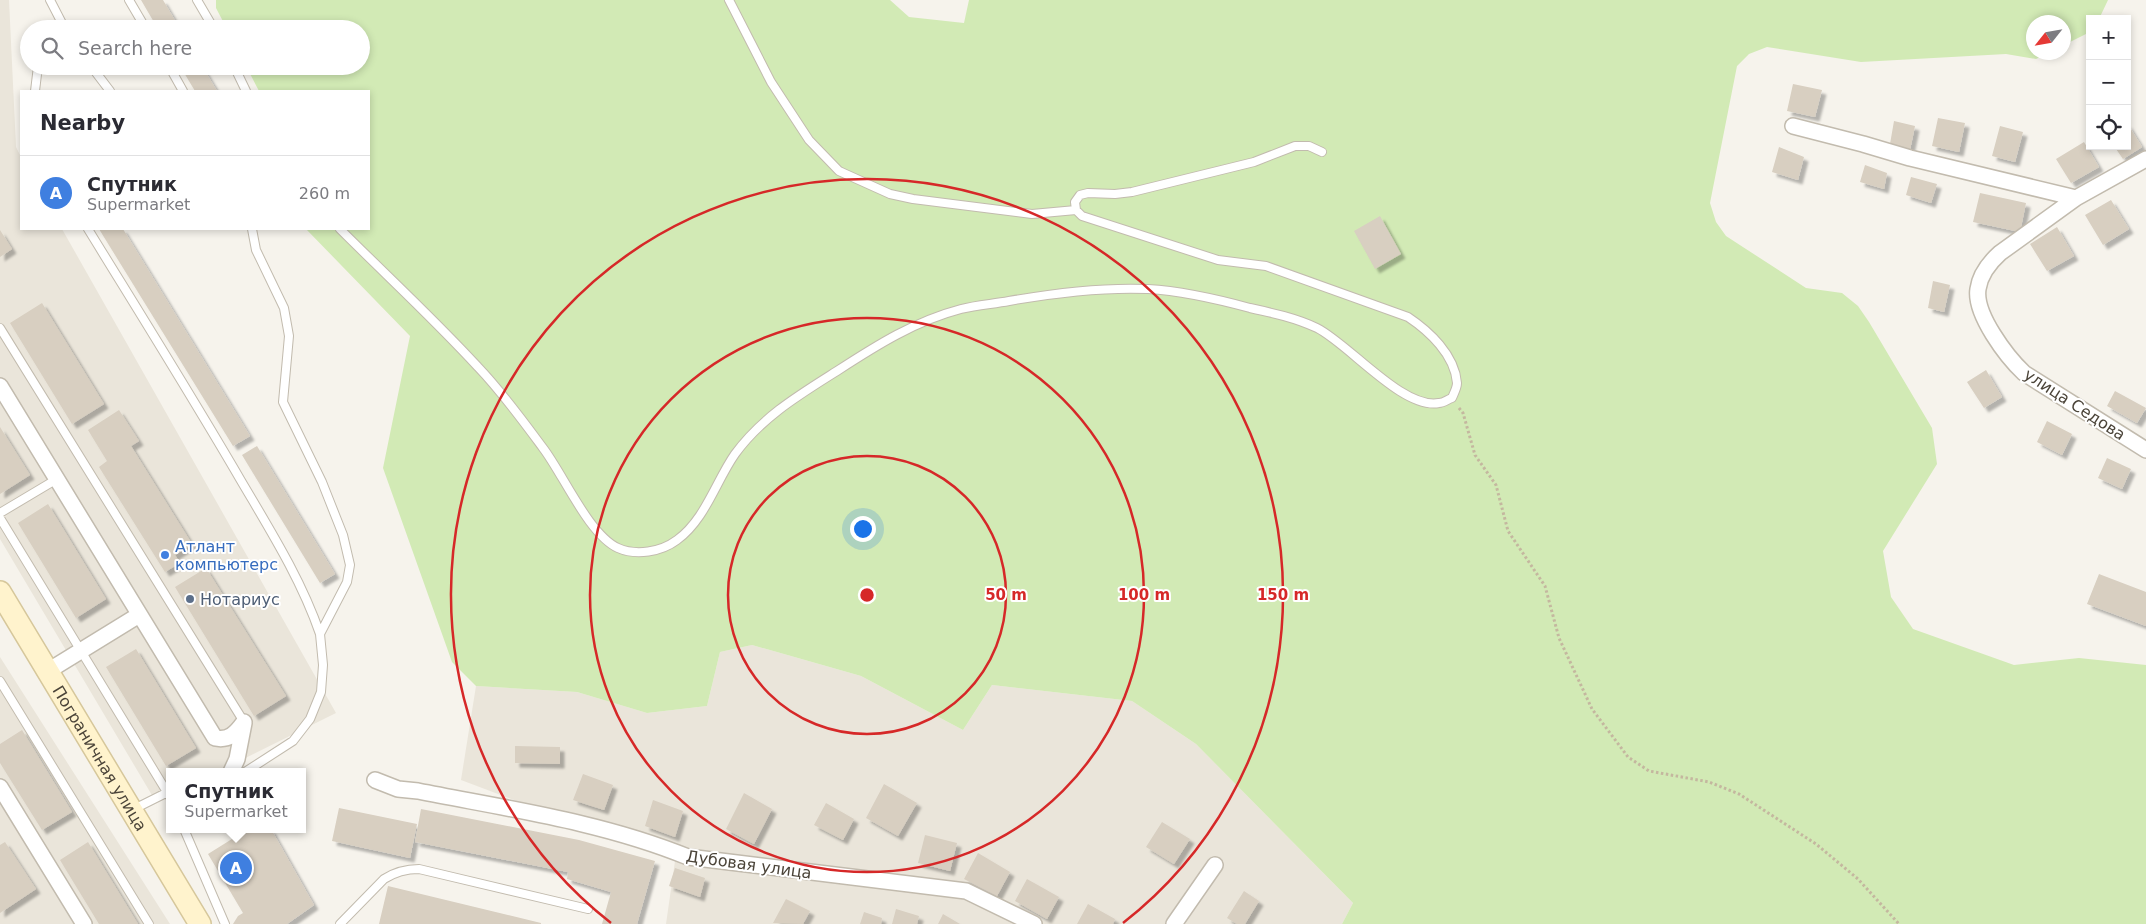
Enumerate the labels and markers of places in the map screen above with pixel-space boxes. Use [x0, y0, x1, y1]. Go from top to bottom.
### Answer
place label: Атлант компьютерс [175, 537, 278, 574]
marker: Атлант компьютерс [159, 549, 171, 561]
centre of rings [858, 586, 876, 604]
place label: Нотариус [200, 590, 280, 609]
marker: Нотариус [184, 593, 196, 605]
pin: A [220, 849, 252, 887]

